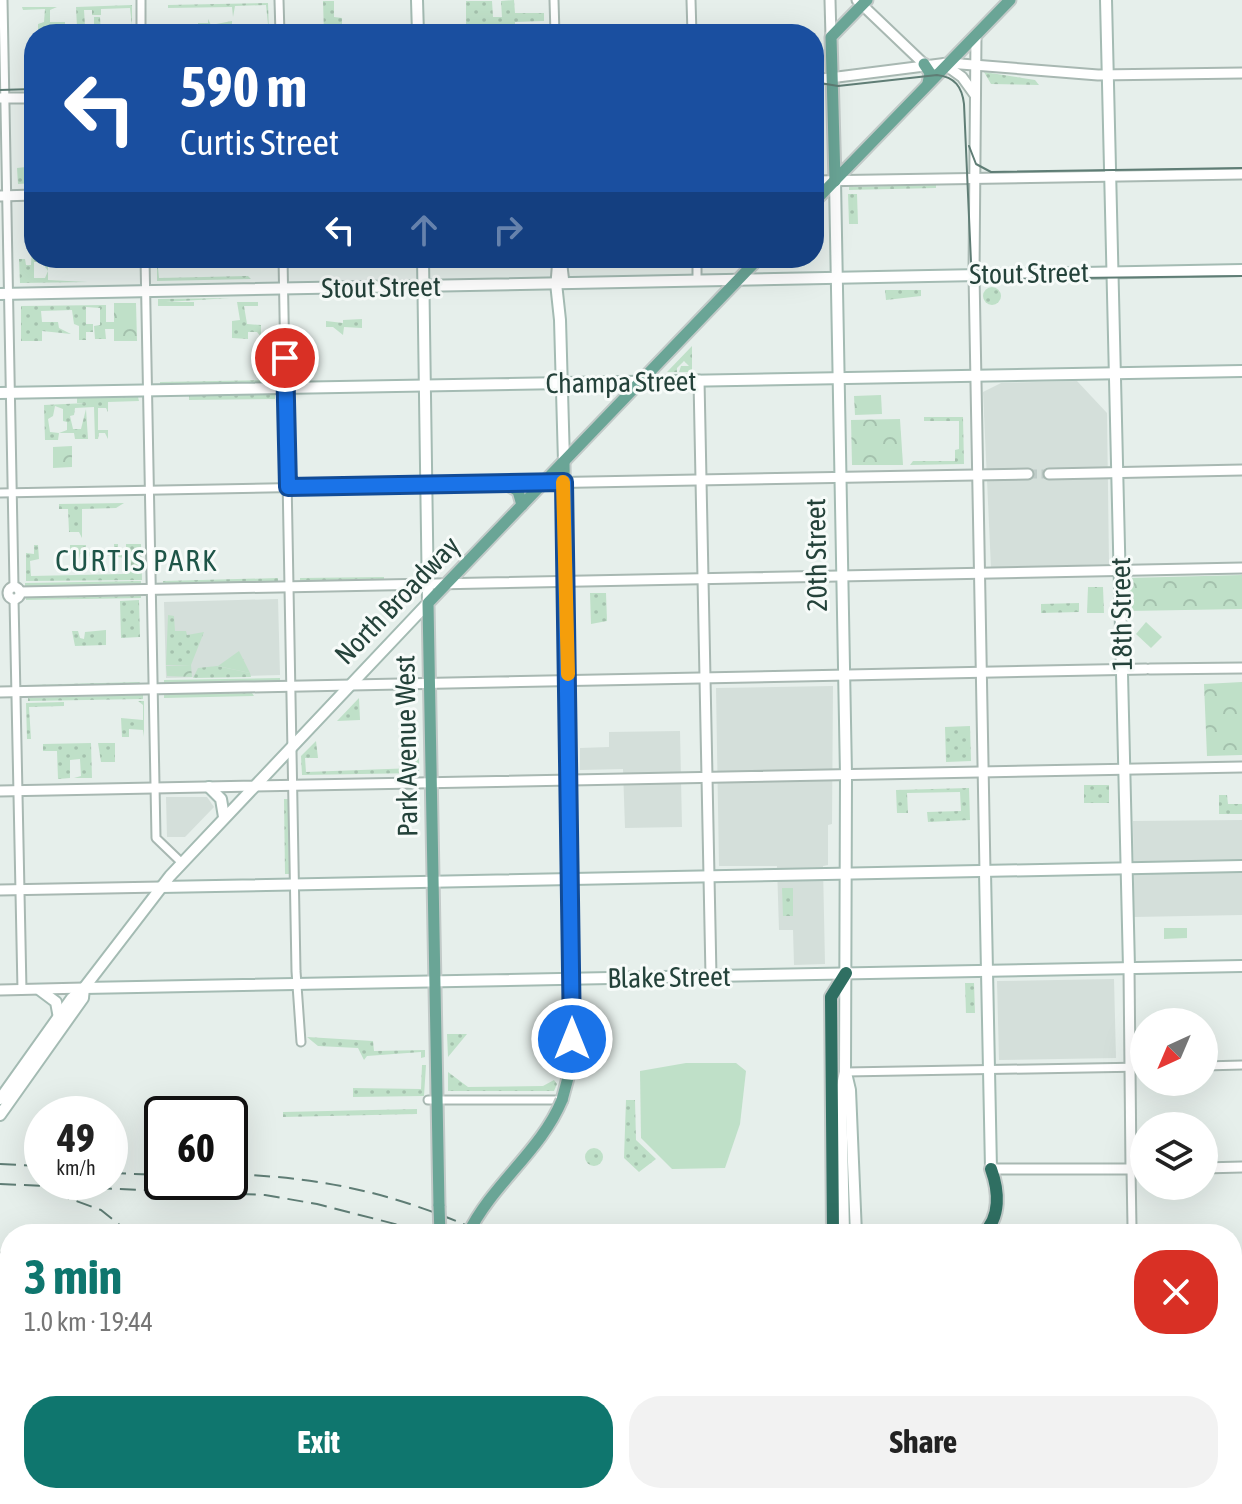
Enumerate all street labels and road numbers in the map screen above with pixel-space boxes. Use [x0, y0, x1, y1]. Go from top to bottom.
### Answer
street label: Stout Street [969, 256, 1089, 290]
street label: Stout Street [321, 270, 441, 304]
street label: Champa Street [545, 365, 697, 399]
street label: 20th Street [799, 498, 833, 612]
street label: North Broadway [328, 529, 466, 671]
street label: 18th Street [1104, 557, 1138, 671]
street label: Park Avenue West [388, 655, 424, 837]
street label: Blake Street [607, 960, 731, 994]

